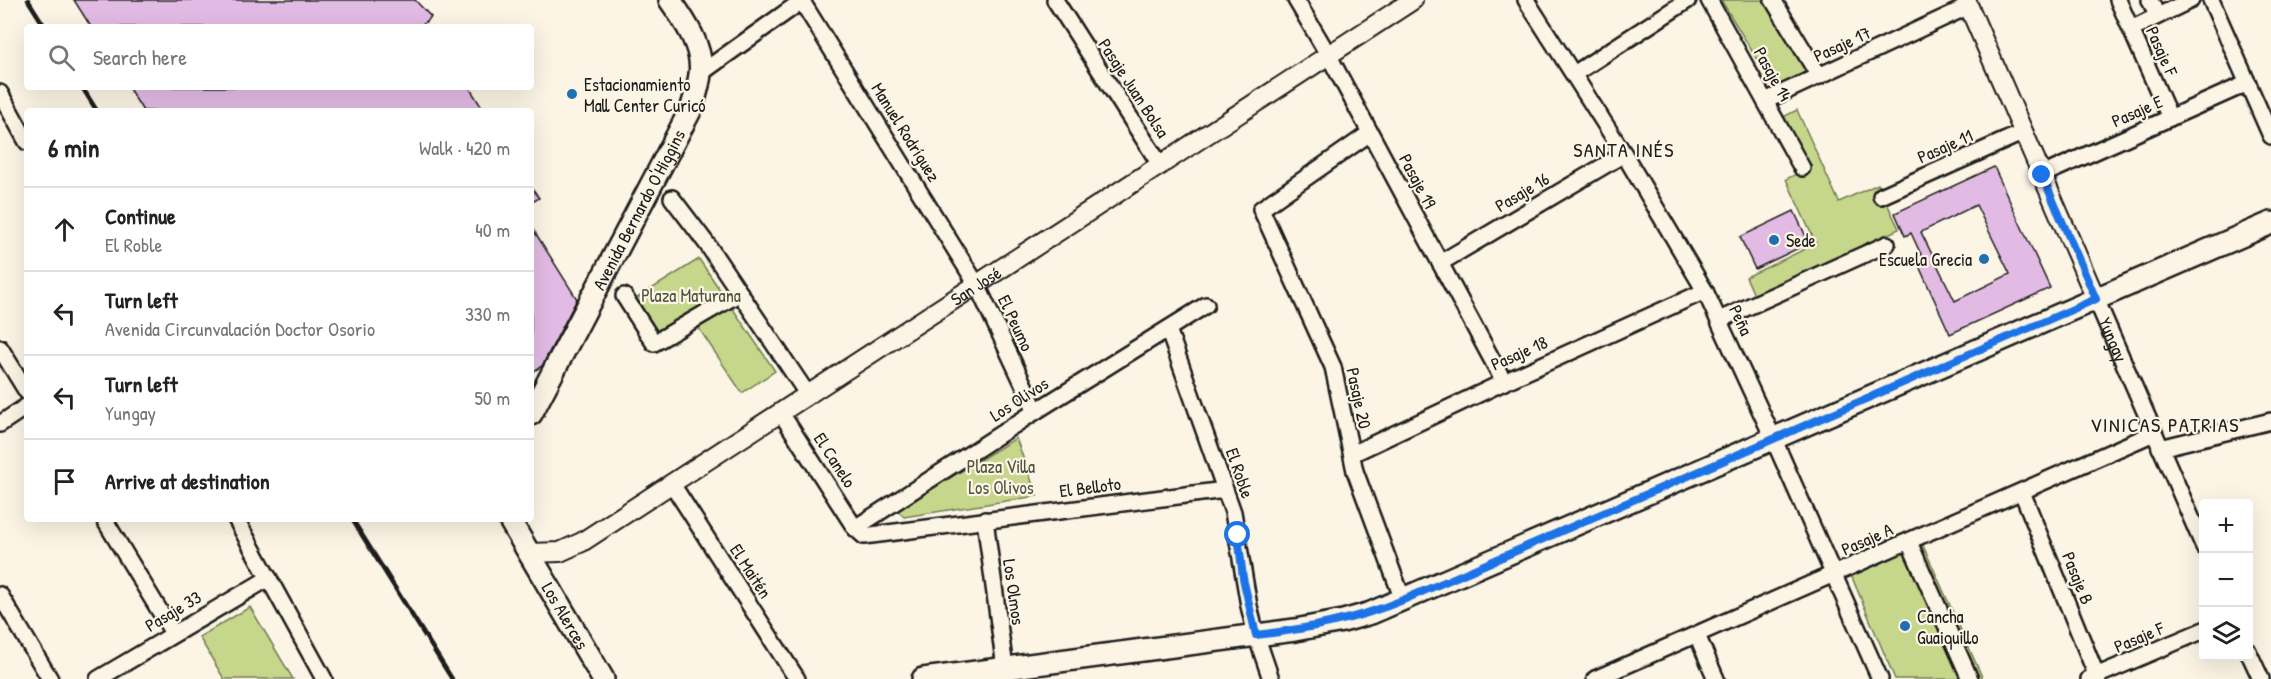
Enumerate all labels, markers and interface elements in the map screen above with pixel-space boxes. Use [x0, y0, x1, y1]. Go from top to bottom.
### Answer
street label: Pasaje 17 [1809, 20, 1875, 68]
street label: Pasaje F [2140, 22, 2184, 81]
search box [24, 24, 534, 90]
street label: Pasaje Juan Bolsa [1093, 34, 1175, 142]
icon: search [45, 41, 78, 74]
text: Search here [93, 42, 187, 72]
street label: Pasaje 14 [1748, 42, 1798, 106]
place label: Estacionamiento Mall Center Curicó [584, 72, 706, 118]
street label: Manuel Rodríguez [866, 78, 947, 187]
marker: Estacionamiento Mall Center Curicó [565, 87, 579, 101]
street label: Pasaje E [2108, 89, 2166, 133]
street label: Pasaje 11 [1913, 123, 1977, 169]
street label: Avenida Bernardo O'Higgins [586, 125, 691, 294]
text: 6 min [48, 130, 100, 165]
text: Walk · 420 m [419, 134, 510, 161]
district label: SANTA INÉS [1573, 136, 1675, 163]
street label: Pasaje 19 [1393, 149, 1443, 213]
route end [2028, 161, 2054, 187]
street label: Pasaje 16 [1490, 166, 1554, 218]
text: Continue [105, 201, 176, 231]
icon: ahead [48, 213, 81, 246]
text: 40 m [475, 216, 510, 243]
place label: Sede [1786, 228, 1816, 253]
text: El Roble [105, 231, 162, 258]
marker: Sede [1767, 233, 1781, 247]
place label: Escuela Grecia [1879, 247, 1972, 272]
marker: Escuela Grecia [1977, 252, 1991, 266]
street label: San José [945, 260, 1006, 311]
park label: Plaza Maturana [641, 283, 741, 308]
text: Turn left [105, 285, 178, 315]
street label: El Peumo [992, 291, 1040, 355]
icon: left [48, 297, 81, 330]
text: 330 m [465, 300, 510, 327]
street label: Peña [1723, 301, 1759, 339]
street label: Yungay [2093, 313, 2134, 366]
text: Avenida Circunvalación Doctor Osorio [105, 315, 375, 342]
street label: Pasaje 18 [1487, 329, 1551, 377]
street label: Pasaje 20 [1340, 365, 1378, 431]
text: Turn left [105, 369, 178, 399]
street label: Los Olivos [985, 371, 1053, 427]
icon: left [48, 381, 81, 414]
text: 50 m [474, 384, 510, 411]
text: Yungay [105, 399, 156, 426]
district label: VINICAS PATRIAS [2090, 411, 2240, 438]
street label: El Canelo [808, 428, 862, 492]
street label: El Roble [1220, 444, 1260, 502]
park label: Plaza Villa Los Olivos [967, 454, 1035, 500]
icon: arrive [48, 465, 81, 498]
text: Arrive at destination [105, 466, 270, 496]
street label: El Belloto [1058, 471, 1122, 503]
map controls [2199, 499, 2253, 661]
button: + [2199, 499, 2253, 553]
street label: Pasaje A [1837, 517, 1897, 561]
route start [1224, 521, 1250, 547]
street label: El Maitén [724, 539, 778, 603]
street label: Pasaje B [2056, 548, 2100, 608]
button: − [2199, 553, 2253, 607]
street label: Los Olmos [997, 557, 1031, 627]
street label: Los Alerces [536, 577, 595, 654]
street label: Pasaje 33 [140, 584, 206, 638]
place label: Cancha Guaiquillo [1917, 604, 1979, 650]
button: layers [2199, 607, 2253, 661]
street label: Pasaje F [2110, 615, 2169, 659]
marker: Cancha Guaiquillo [1898, 619, 1912, 633]

